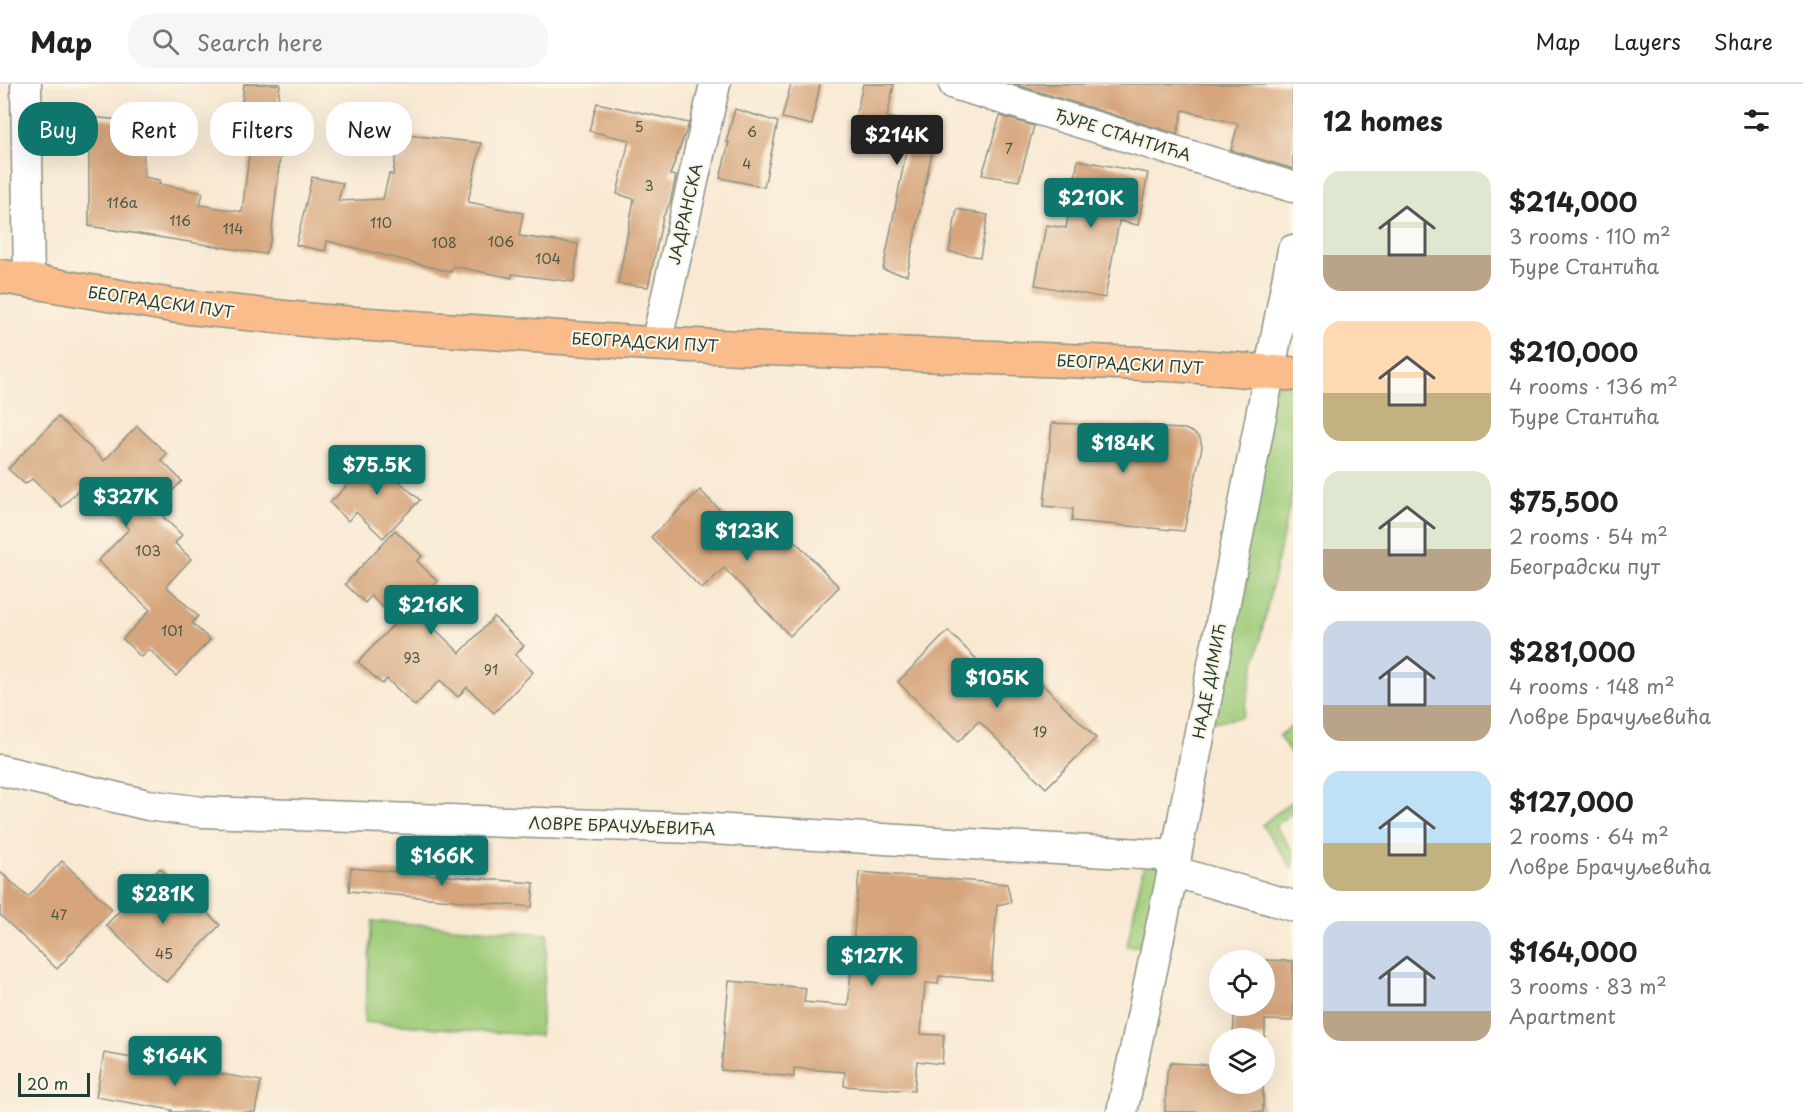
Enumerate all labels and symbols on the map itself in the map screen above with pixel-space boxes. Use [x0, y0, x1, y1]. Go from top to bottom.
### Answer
street label: ЂУРЕ СТАНТИЋА [1052, 102, 1194, 166]
pin: $214K [855, 115, 939, 166]
house number: 5 [634, 116, 644, 137]
house number: 6 [747, 121, 757, 142]
house number: 7 [1005, 138, 1013, 159]
house number: 4 [742, 153, 752, 174]
street label: ЈАДРАНСКА [661, 161, 707, 267]
house number: 3 [644, 175, 654, 196]
pin: $210K [1049, 178, 1133, 229]
house number: 116a [107, 192, 138, 213]
house number: 116 [169, 210, 191, 231]
house number: 110 [370, 212, 392, 233]
house number: 114 [223, 218, 244, 239]
house number: 106 [488, 231, 514, 252]
house number: 108 [431, 232, 457, 253]
house number: 104 [535, 248, 561, 269]
street label: БЕОГРАДСКИ ПУТ [87, 279, 236, 323]
street label: БЕОГРАДСКИ ПУТ [571, 325, 719, 357]
street label: БЕОГРАДСКИ ПУТ [1056, 347, 1204, 379]
pin: $184K [1081, 423, 1165, 474]
pin: $75.5K [328, 445, 426, 496]
pin: $327K [84, 477, 168, 528]
pin: $123K [705, 511, 789, 562]
house number: 103 [135, 540, 161, 561]
pin: $216K [389, 585, 473, 636]
house number: 101 [161, 620, 183, 641]
street label: НАДЕ ДИМИЋ [1185, 621, 1231, 741]
house number: 93 [403, 647, 421, 668]
pin: $105K [955, 658, 1039, 709]
house number: 91 [484, 659, 498, 680]
house number: 19 [1033, 721, 1047, 742]
street label: ЛОВРЕ БРАЧУЉЕВИЋА [528, 810, 716, 840]
pin: $166K [400, 836, 484, 887]
pin: $281K [121, 874, 205, 925]
house number: 47 [51, 904, 68, 925]
pin: $127K [830, 936, 914, 987]
house number: 45 [155, 943, 173, 964]
pin: $164K [133, 1036, 217, 1087]
scale bar [18, 1070, 90, 1098]

